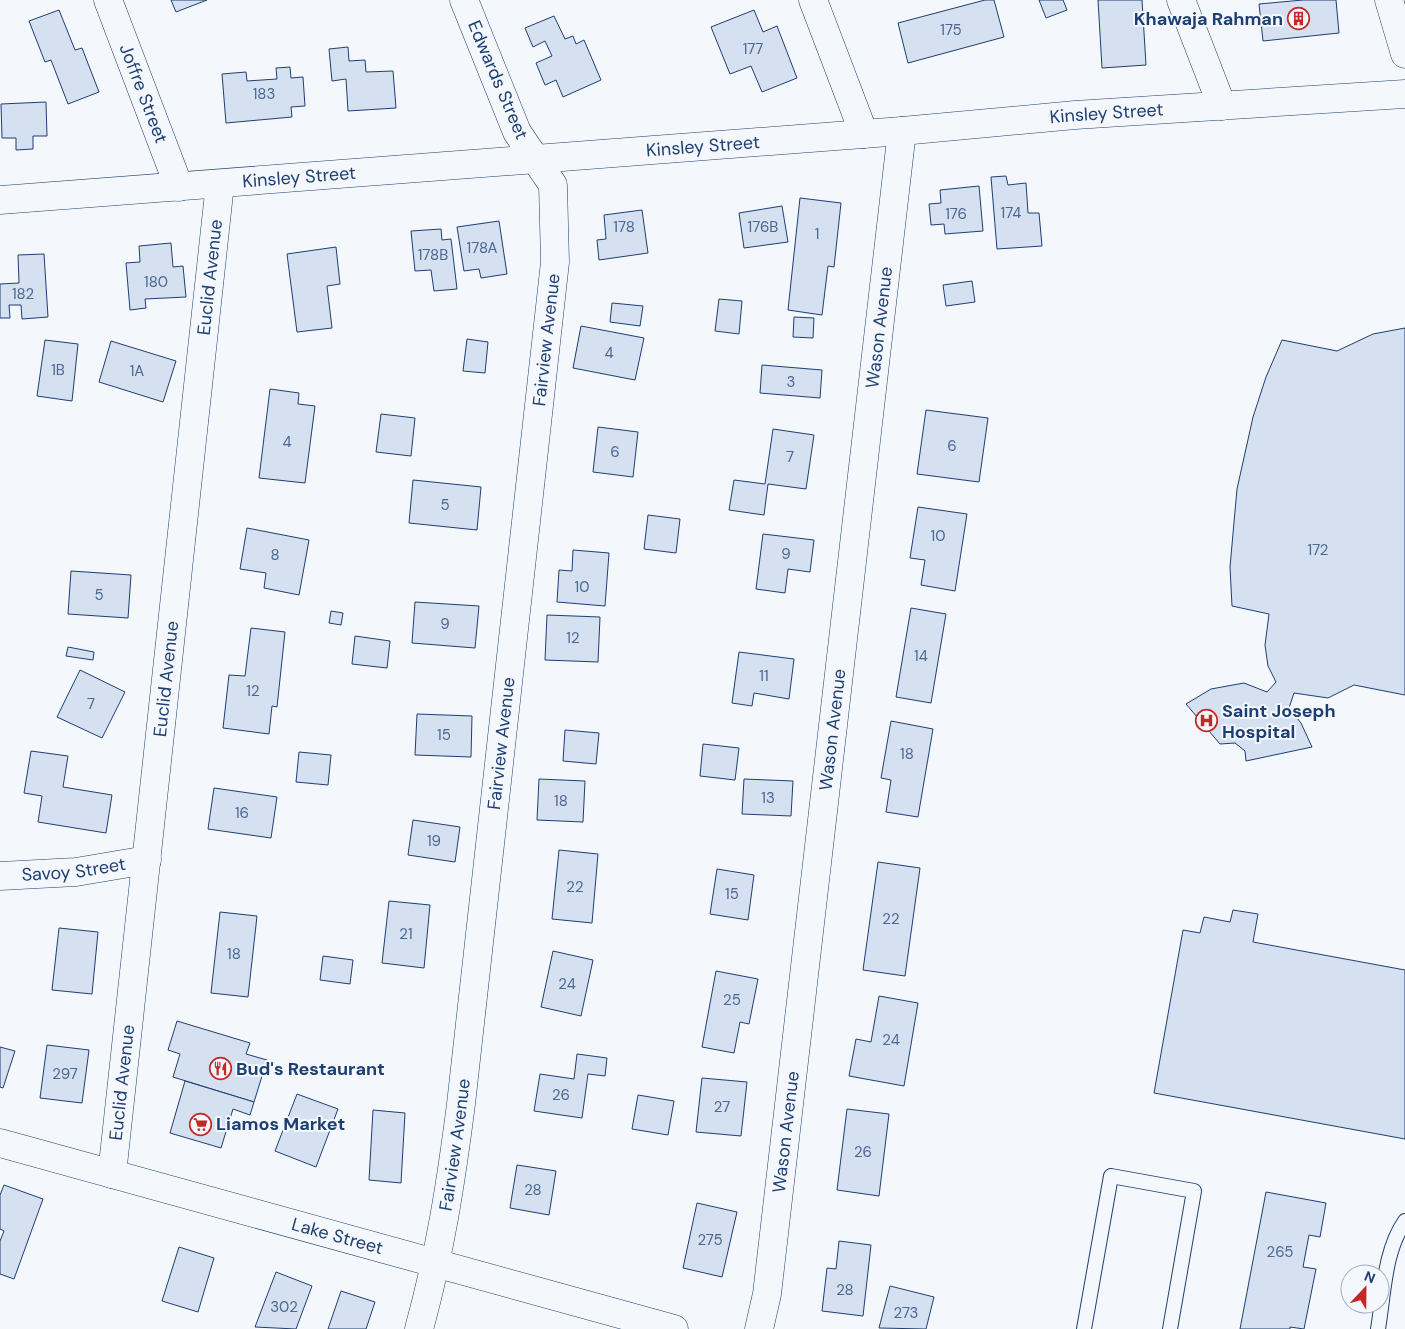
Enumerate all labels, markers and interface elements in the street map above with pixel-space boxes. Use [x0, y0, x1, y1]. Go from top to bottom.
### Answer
place label: Khawaja Rahman [1134, 7, 1283, 31]
building icon: Khawaja Rahman [1287, 7, 1311, 31]
street label: Edwards Street [462, 17, 534, 143]
house number: 175 [940, 20, 962, 40]
house number: 177 [743, 39, 763, 59]
street label: Joffre Street [114, 40, 173, 147]
house number: 183 [253, 84, 275, 104]
street label: Kinsley Street [1049, 97, 1164, 129]
street label: Kinsley Street [645, 130, 761, 163]
street label: Kinsley Street [241, 161, 357, 193]
house number: 174 [1001, 203, 1021, 223]
house number: 176 [945, 204, 967, 224]
house number: 178 [613, 217, 635, 237]
house number: 176B [748, 217, 778, 237]
street label: Euclid Avenue [192, 218, 228, 337]
house number: 1 [815, 224, 819, 244]
house number: 178A [466, 238, 498, 258]
house number: 178B [418, 245, 448, 265]
street label: Wason Avenue [860, 265, 898, 390]
house number: 180 [144, 272, 168, 292]
street label: Fairview Avenue [527, 272, 566, 407]
house number: 182 [12, 284, 34, 304]
house number: 4 [604, 343, 614, 363]
house number: 1B [51, 360, 65, 380]
house number: 1A [130, 361, 144, 381]
house number: 3 [787, 372, 795, 392]
house number: 4 [282, 432, 292, 452]
house number: 6 [947, 436, 957, 456]
house number: 6 [610, 442, 620, 462]
house number: 7 [786, 447, 794, 467]
house number: 5 [440, 495, 450, 515]
house number: 10 [931, 526, 945, 546]
house number: 172 [1308, 540, 1328, 560]
house number: 9 [781, 544, 791, 564]
house number: 8 [270, 545, 280, 565]
house number: 10 [575, 577, 589, 597]
house number: 5 [94, 585, 104, 605]
house number: 9 [440, 614, 450, 634]
street label: Euclid Avenue [148, 620, 184, 738]
house number: 12 [566, 628, 580, 648]
house number: 14 [914, 646, 928, 666]
house number: 11 [759, 666, 769, 686]
street label: Wason Avenue [814, 667, 851, 792]
street label: Fairview Avenue [482, 676, 521, 811]
house number: 12 [246, 681, 260, 701]
house number: 7 [87, 694, 95, 714]
place label: Saint Joseph Hospital [1222, 699, 1336, 744]
hospital icon: Saint Joseph Hospital [1194, 709, 1218, 733]
house number: 15 [437, 725, 451, 745]
house number: 18 [900, 744, 914, 764]
house number: 13 [761, 788, 775, 808]
house number: 18 [554, 791, 568, 811]
house number: 16 [235, 803, 249, 823]
house number: 19 [427, 831, 441, 851]
street label: Savoy Street [21, 852, 128, 887]
house number: 22 [566, 877, 584, 897]
house number: 15 [725, 884, 739, 904]
house number: 22 [882, 909, 900, 929]
house number: 21 [399, 924, 413, 944]
house number: 18 [227, 944, 241, 964]
house number: 24 [558, 974, 576, 994]
house number: 25 [723, 990, 741, 1010]
street label: Euclid Avenue [104, 1023, 140, 1142]
house number: 24 [882, 1030, 900, 1050]
restaurant icon: Bud's Restaurant [208, 1057, 232, 1081]
place label: Bud's Restaurant [236, 1057, 385, 1081]
house number: 297 [52, 1064, 78, 1084]
street label: Wason Avenue [767, 1070, 805, 1194]
street label: Fairview Avenue [433, 1077, 476, 1213]
house number: 26 [552, 1085, 570, 1105]
house number: 27 [714, 1097, 730, 1117]
supermarket icon: Liamos Market [188, 1112, 212, 1136]
place label: Liamos Market [216, 1112, 345, 1136]
house number: 26 [854, 1142, 872, 1162]
house number: 28 [524, 1180, 542, 1200]
street label: Lake Street [289, 1212, 386, 1260]
house number: 275 [697, 1230, 723, 1250]
house number: 265 [1267, 1242, 1293, 1262]
north arrow [1340, 1264, 1390, 1314]
text: N [1362, 1267, 1378, 1287]
house number: 28 [836, 1280, 854, 1300]
house number: 302 [270, 1297, 298, 1317]
house number: 273 [894, 1303, 918, 1323]

